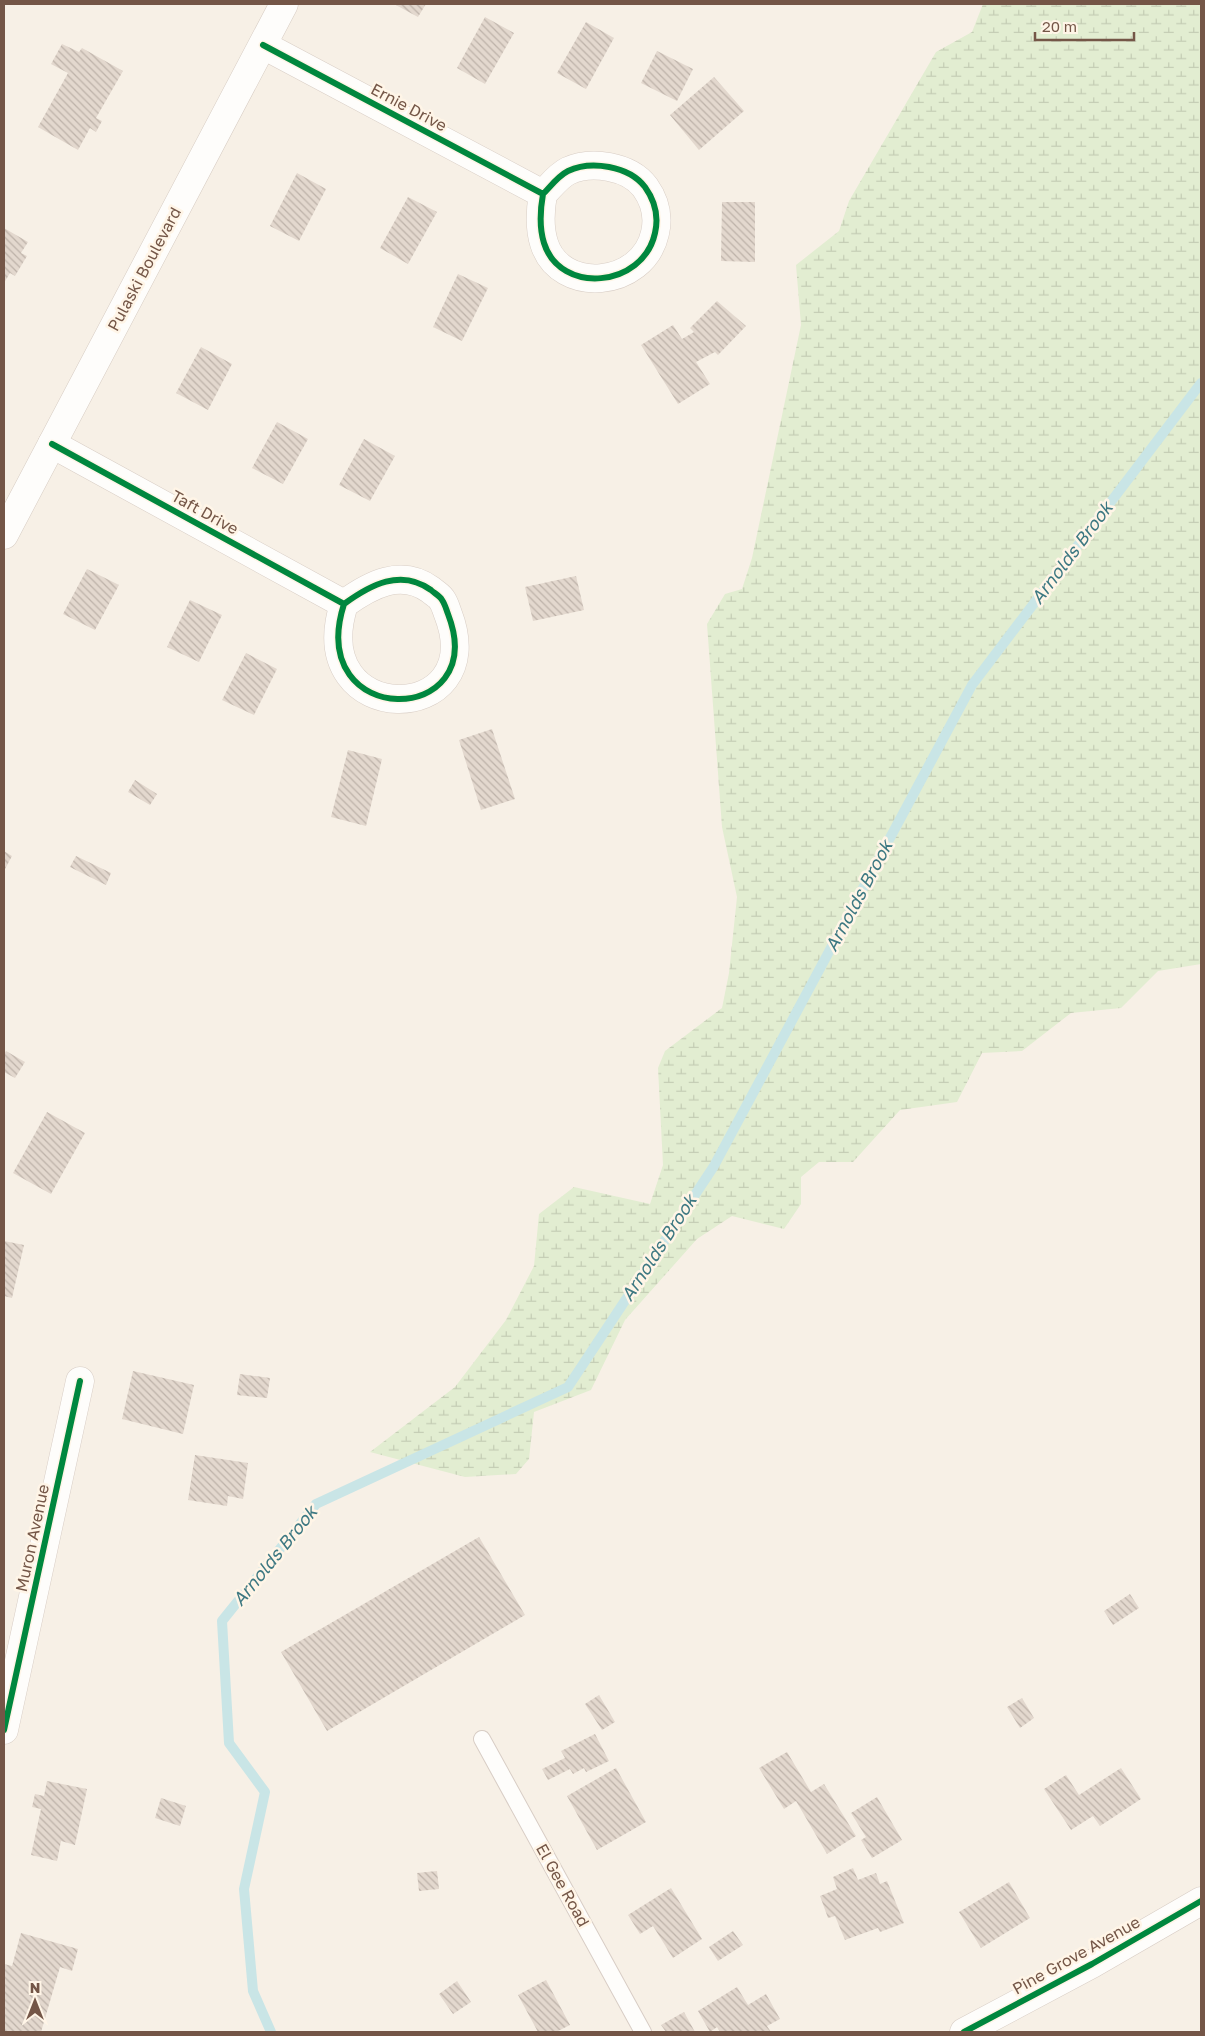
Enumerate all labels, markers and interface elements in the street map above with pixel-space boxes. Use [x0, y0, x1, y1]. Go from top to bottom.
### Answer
scale bar [1035, 10, 1134, 42]
text: 20 m [1042, 17, 1077, 35]
street label: Ernie Drive [368, 79, 450, 135]
street label: Pulaski Boulevard [103, 204, 185, 334]
street label: Taft Drive [168, 485, 242, 539]
water label: Arnolds Brook [1026, 495, 1118, 608]
water label: Arnolds Brook [820, 835, 897, 955]
water label: Arnolds Brook [616, 1189, 702, 1305]
street label: Muron Avenue [11, 1482, 53, 1594]
water label: Arnolds Brook [227, 1500, 322, 1610]
street label: El Gee Road [532, 1840, 594, 1930]
street label: Pine Grove Avenue [1009, 1912, 1143, 1998]
north arrow [10, 1976, 60, 2026]
text: N [30, 1979, 40, 1996]

